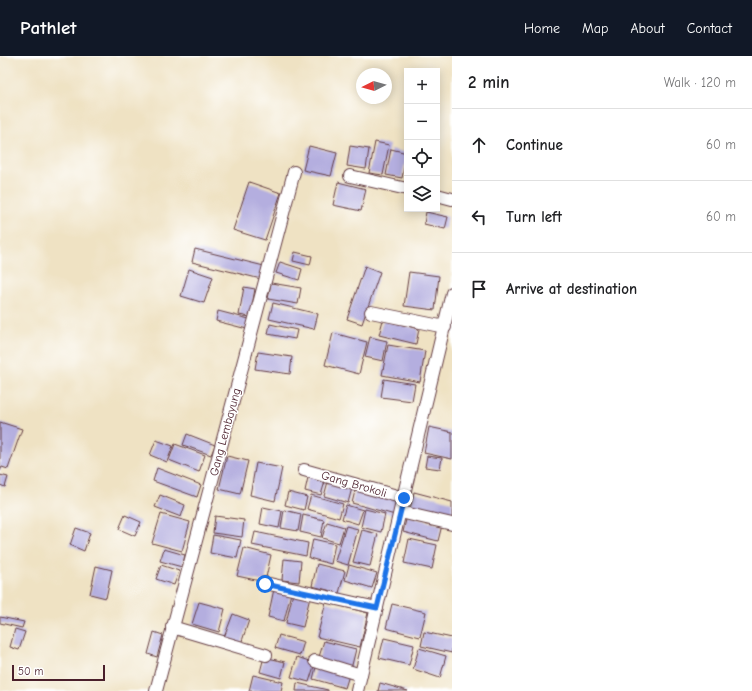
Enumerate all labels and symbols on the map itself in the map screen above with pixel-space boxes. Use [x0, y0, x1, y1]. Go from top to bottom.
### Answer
north arrow [356, 68, 392, 104]
street label: Gang Lembayung [207, 386, 243, 478]
street label: Gang Brokoli [320, 468, 388, 500]
route end [395, 489, 413, 507]
route start [256, 575, 274, 593]
scale bar [12, 663, 105, 682]

